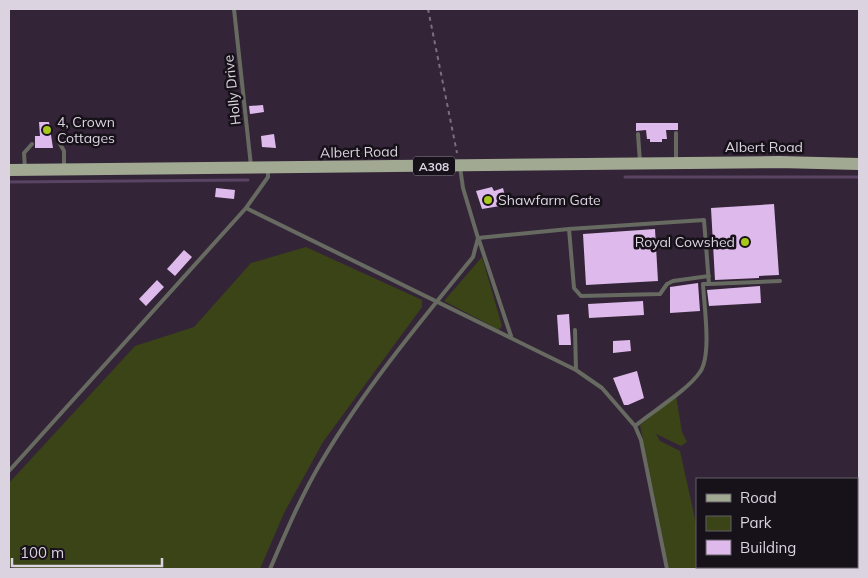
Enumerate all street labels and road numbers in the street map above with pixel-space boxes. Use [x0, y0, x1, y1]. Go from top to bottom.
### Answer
street label: Holly Drive [219, 54, 245, 126]
street label: Albert Road [725, 138, 803, 156]
street label: Albert Road [320, 142, 398, 162]
road number: A308 [413, 157, 455, 176]

